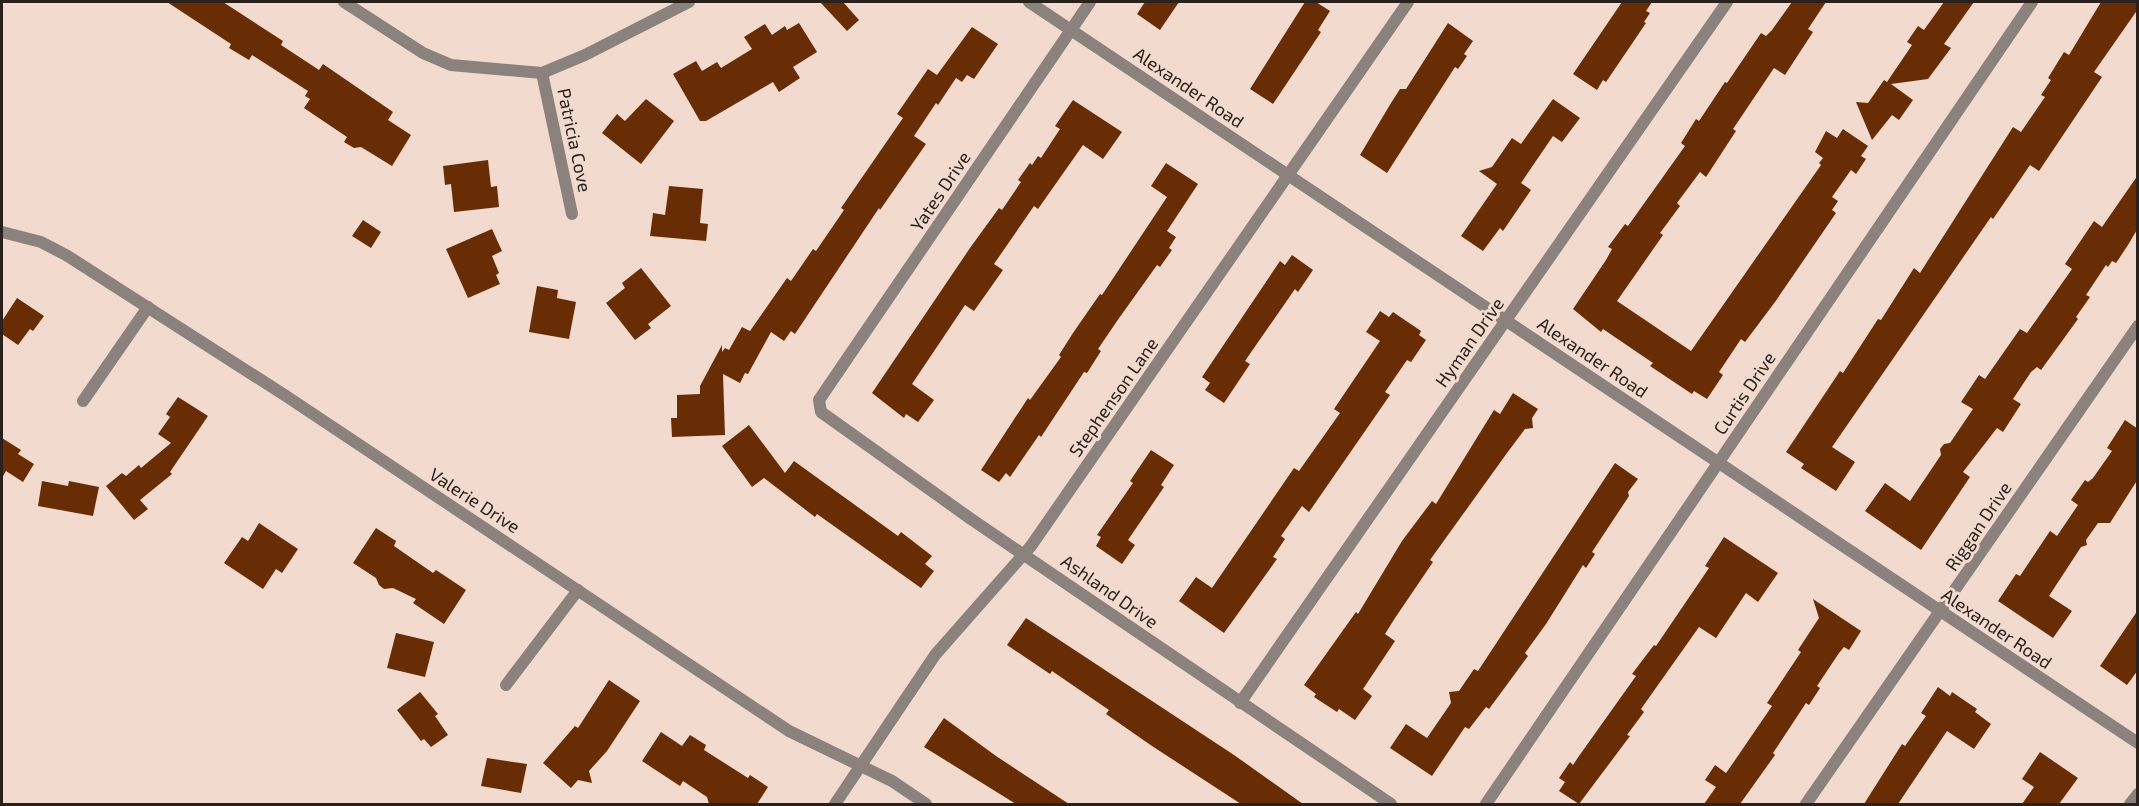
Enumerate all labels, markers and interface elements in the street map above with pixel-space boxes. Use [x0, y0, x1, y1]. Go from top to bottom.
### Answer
street label: Alexander Road [1130, 42, 1248, 132]
street label: Patricia Cove [553, 86, 597, 194]
street label: Yates Drive [905, 147, 975, 235]
street label: Hyman Drive [1430, 293, 1508, 391]
street label: Alexander Road [1534, 312, 1652, 402]
street label: Stephenson Lane [1064, 333, 1162, 461]
street label: Curtis Drive [1708, 347, 1780, 439]
street label: Valerie Drive [426, 463, 524, 537]
street label: Riggan Drive [1940, 477, 2016, 575]
street label: Ashland Drive [1057, 549, 1163, 633]
street label: Alexander Road [1938, 583, 2056, 673]

